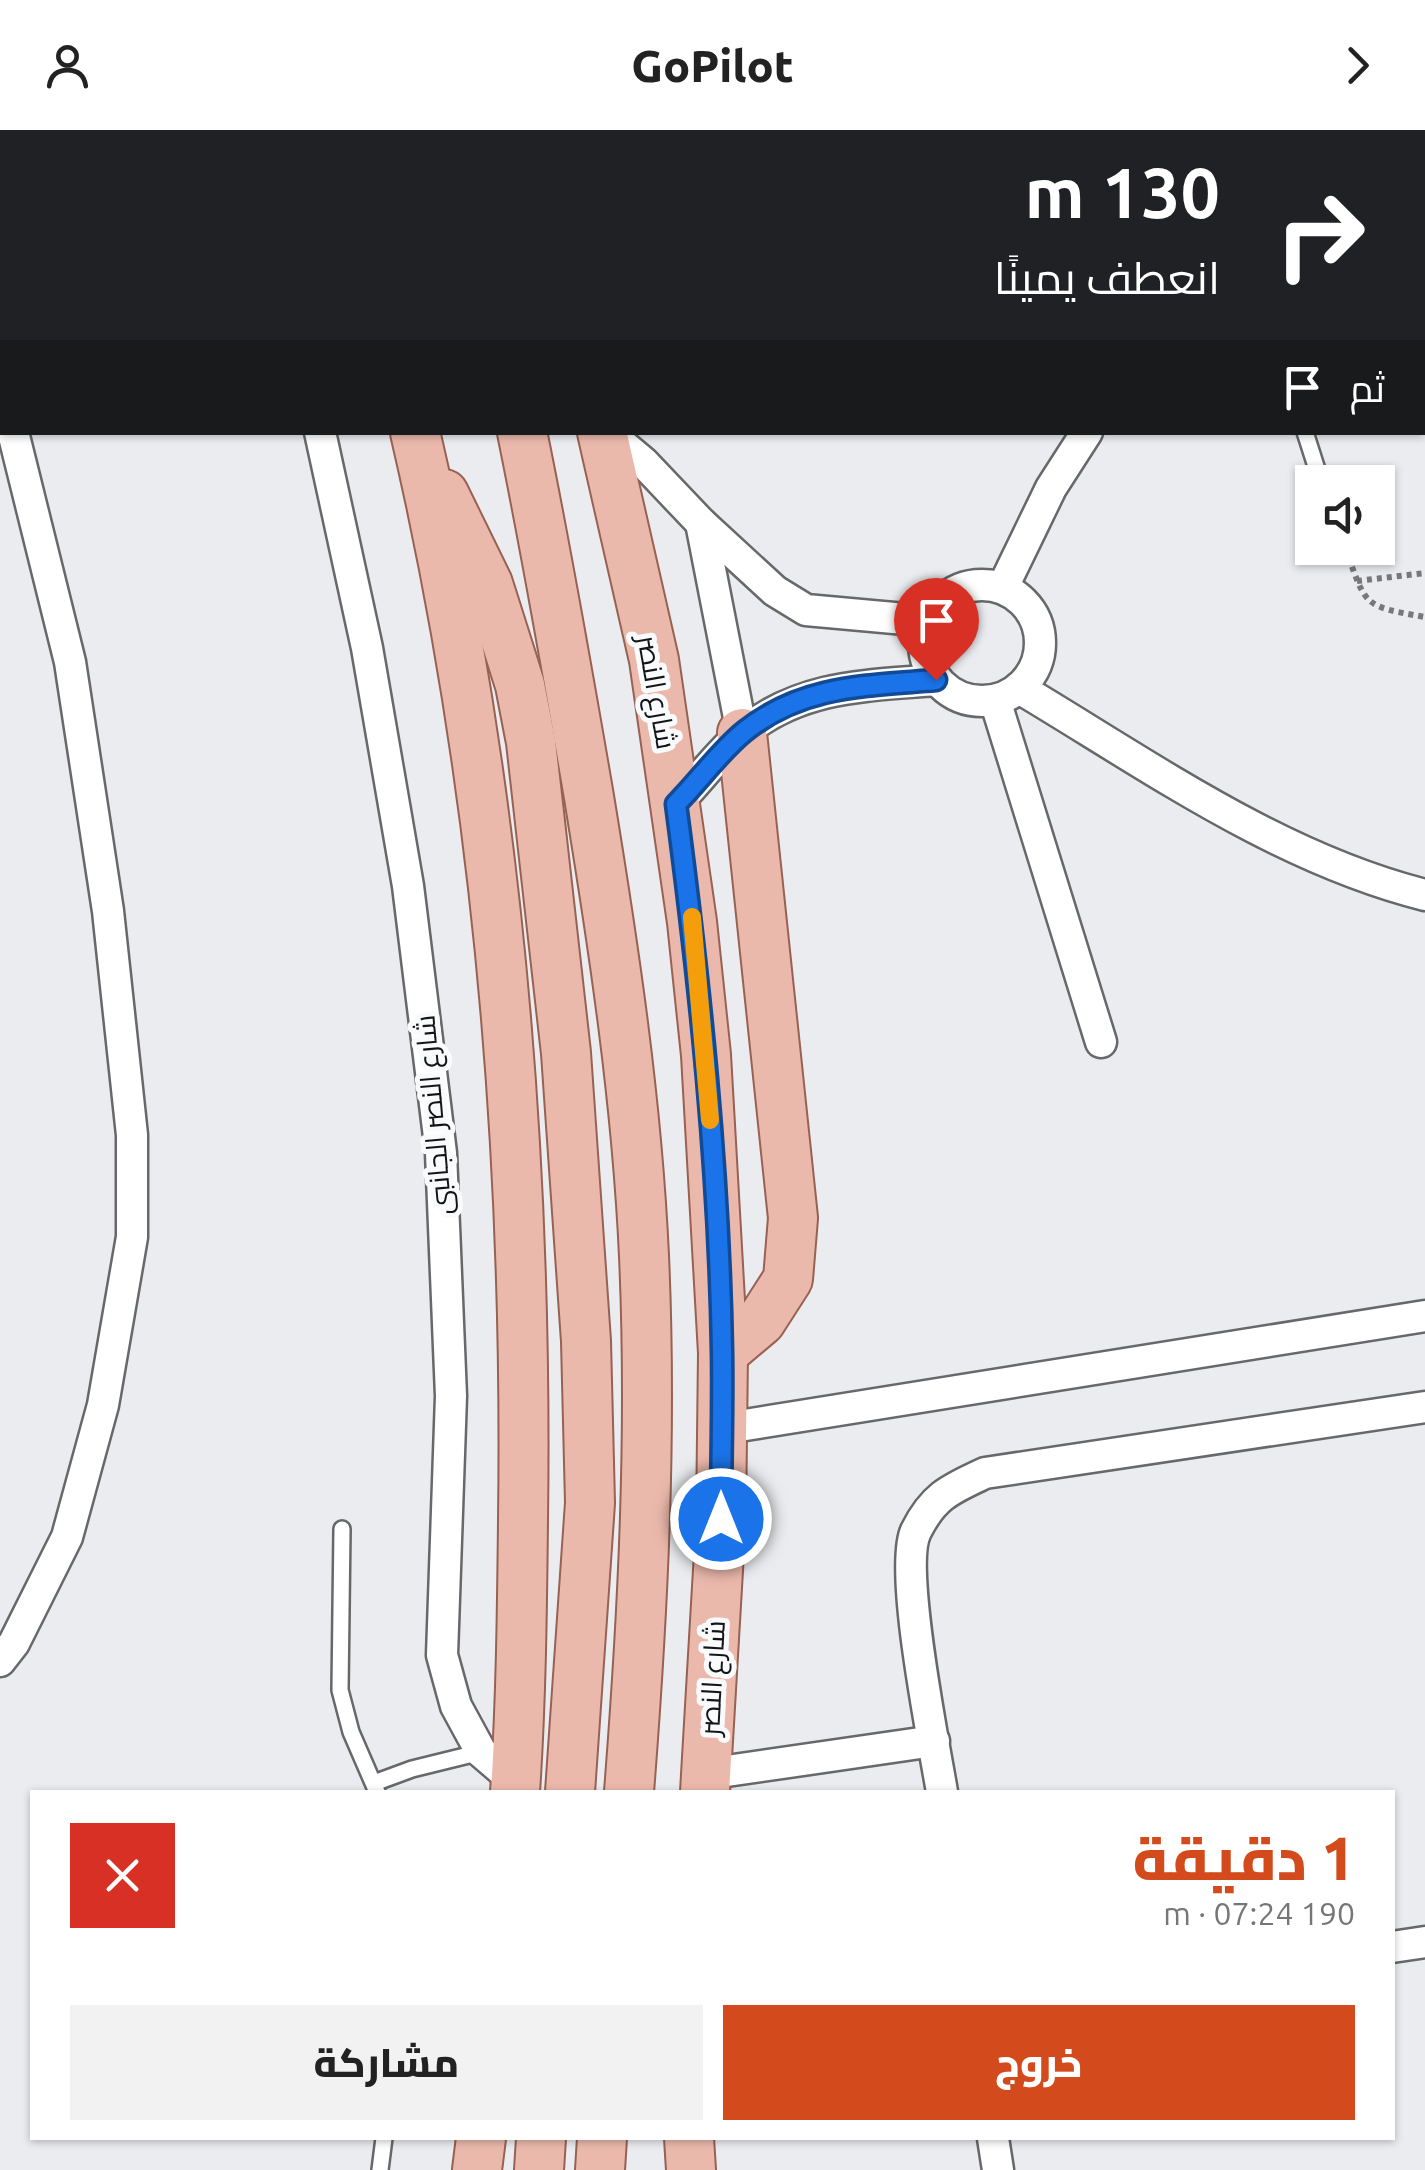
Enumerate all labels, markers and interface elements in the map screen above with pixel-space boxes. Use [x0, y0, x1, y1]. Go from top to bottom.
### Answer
icon: person [40, 38, 95, 93]
icon: forward [1330, 38, 1385, 93]
text: GoPilot [631, 40, 794, 91]
text: 130 m [1025, 153, 1220, 231]
icon: right [1255, 170, 1385, 300]
text: انعطف يمينًا [994, 252, 1220, 303]
icon: arrive [1275, 360, 1330, 415]
text: ثم [1350, 367, 1385, 409]
map controls [1295, 465, 1395, 565]
button: sound [1295, 465, 1395, 565]
pin [894, 578, 979, 681]
icon: arrive [909, 593, 964, 648]
street label: شارع النصر [628, 630, 683, 752]
street label: شارع النصر الجانبى [408, 1013, 461, 1216]
position arrow [669, 1467, 773, 1571]
street label: شارع النصر [693, 1620, 734, 1739]
button: close [70, 1823, 175, 1928]
text: 1 دقيقة [1133, 1824, 1355, 1891]
text: 190 m · 07:24 [1163, 1895, 1355, 1931]
button: مشاركة [70, 2005, 703, 2120]
button: خروج [723, 2005, 1355, 2120]

